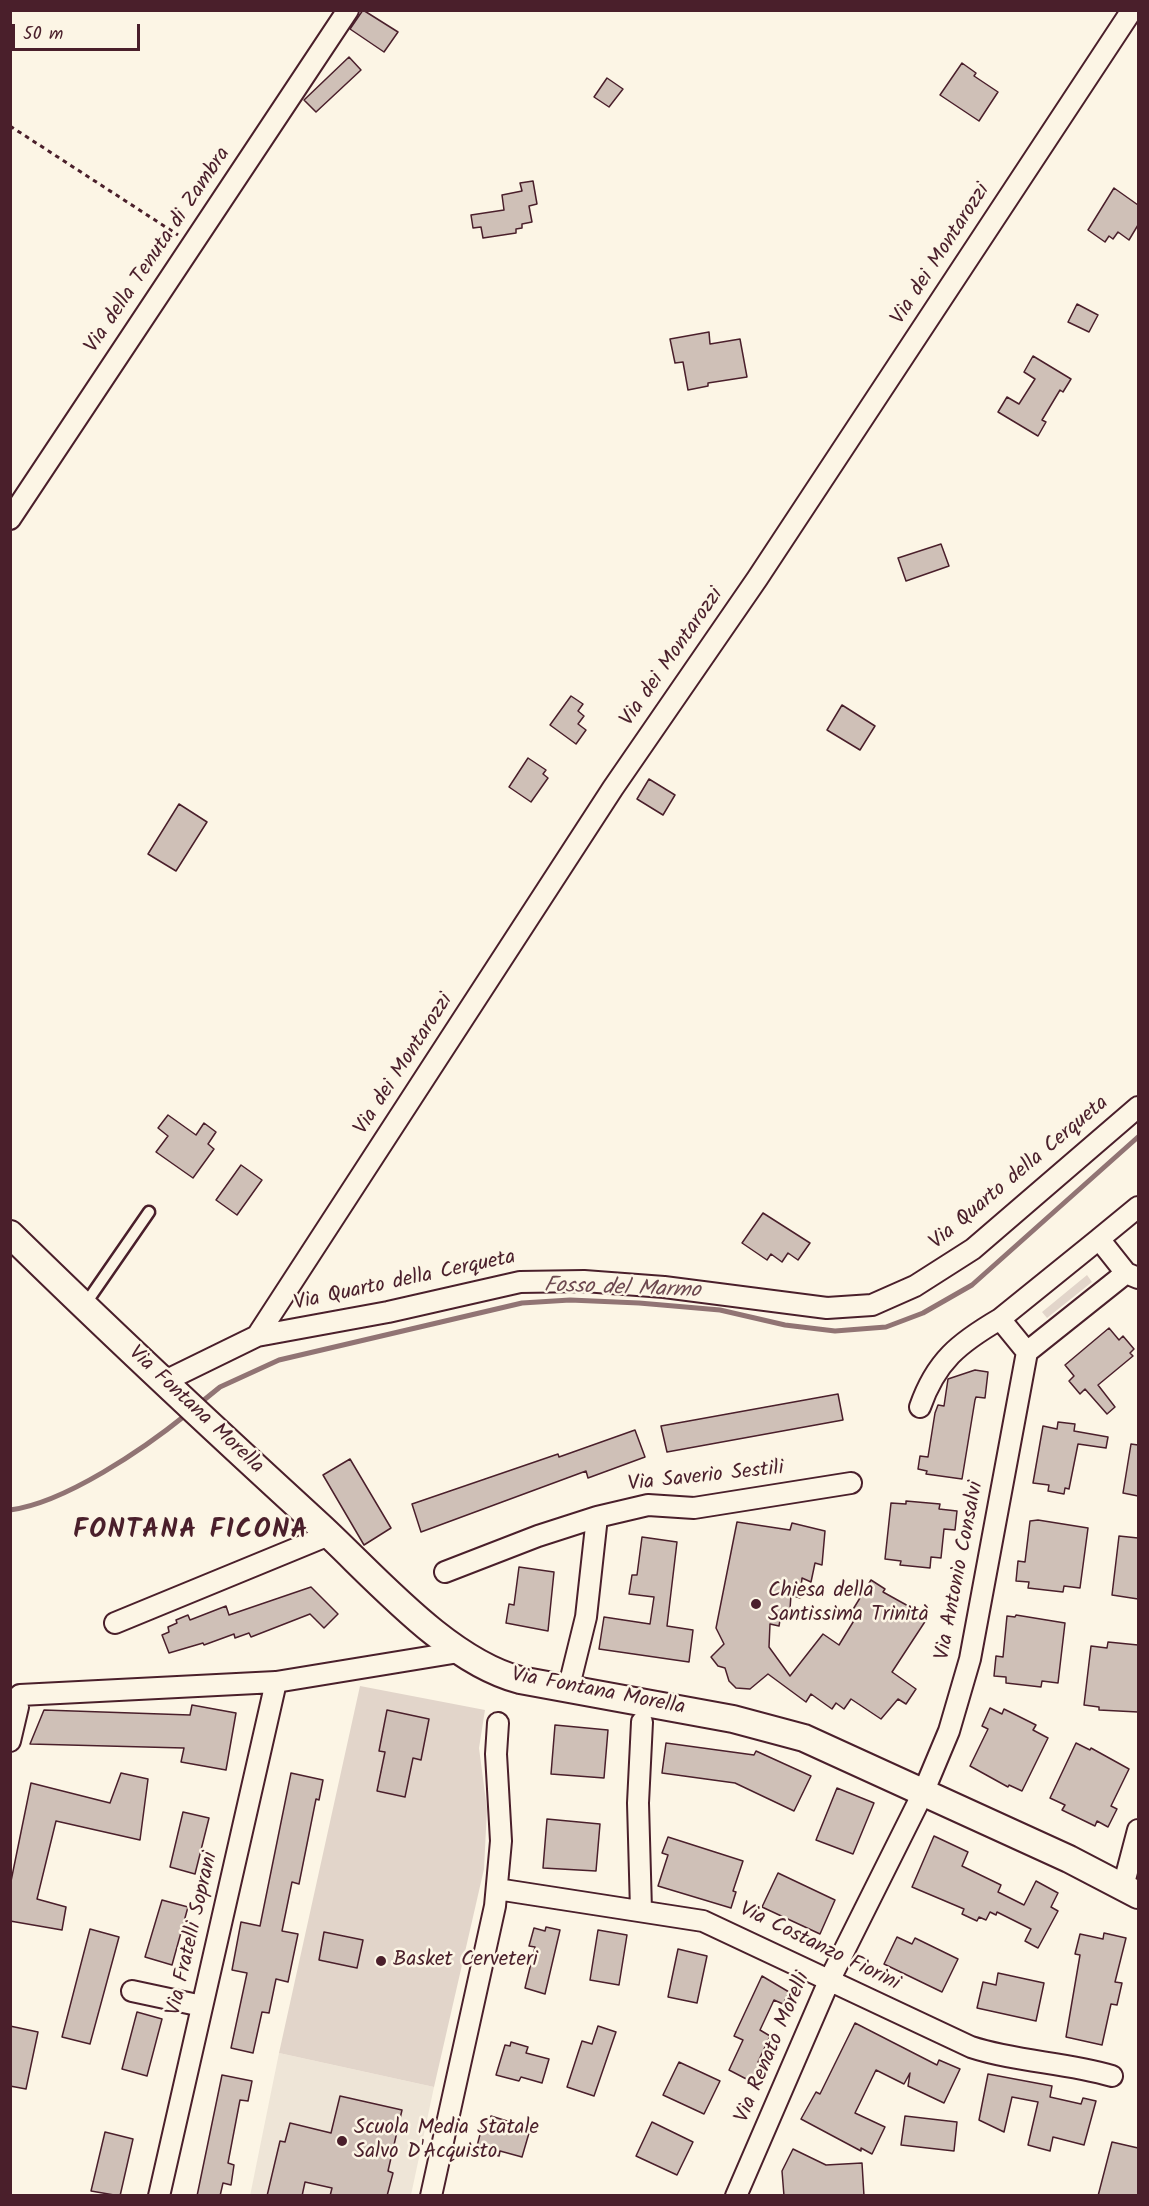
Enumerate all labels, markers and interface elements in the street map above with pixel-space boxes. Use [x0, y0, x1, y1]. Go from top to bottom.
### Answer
scale bar [15, 12, 142, 50]
text: 50 m [23, 20, 63, 49]
street label: Via della Tenuta di Zambra [81, 143, 237, 359]
street label: Via dei Montarozzi [887, 180, 997, 330]
street label: Via dei Montarozzi [616, 584, 730, 732]
street label: Via dei Montarozzi [350, 990, 460, 1140]
street label: Via Quarto della Cerqueta [925, 1092, 1115, 1256]
street label: Via Quarto della Cerqueta [292, 1246, 518, 1318]
water label: Fosso del Marmo [543, 1274, 701, 1306]
street label: Via Fontana Morella [122, 1342, 268, 1480]
street label: Via Saverio Sestili [627, 1457, 785, 1499]
street label: Via Antonio Consalvi [931, 1480, 991, 1662]
district label: FONTANA FICONA [73, 1516, 309, 1548]
place label: Chiesa della Santissima Trinità [768, 1579, 929, 1629]
marker: Chiesa della Santissima Trinità [749, 1597, 763, 1611]
street label: Via Fontana Morella [509, 1664, 687, 1722]
street label: Via Fratelli Soprani [163, 1850, 225, 2018]
street label: Via Costanzo Fiorini [735, 1898, 903, 1998]
place label: Basket Cerveteri [393, 1948, 538, 1974]
marker: Basket Cerveteri [374, 1954, 388, 1968]
street label: Via Renato Morelli [731, 1969, 817, 2127]
place label: Scuola Media Statale Salvo D'Acquisto [354, 2116, 539, 2166]
marker: Scuola Media Statale Salvo D'Acquisto [335, 2134, 349, 2148]

